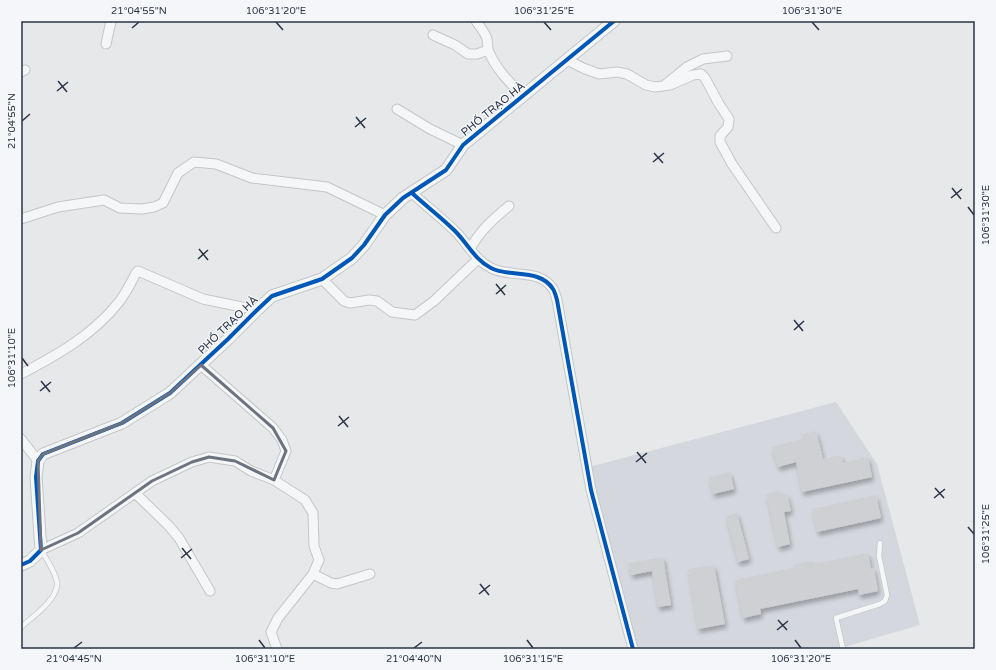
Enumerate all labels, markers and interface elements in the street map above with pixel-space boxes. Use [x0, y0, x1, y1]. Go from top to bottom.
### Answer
text: 21°04'55"N [111, 5, 167, 17]
text: 106°31'20"E [246, 5, 306, 17]
text: 106°31'25"E [514, 5, 574, 17]
text: 106°31'30"E [782, 5, 842, 17]
street label: PHỐ TRẠO HÀ [458, 79, 528, 139]
text: 21°04'55"N [6, 93, 18, 149]
text: 106°31'30"E [980, 185, 992, 245]
street label: PHỐ TRẠO HÀ [195, 292, 261, 357]
text: 106°31'10"E [6, 328, 18, 388]
text: 106°31'25"E [980, 504, 992, 564]
text: 21°04'45"N [46, 653, 102, 665]
text: 106°31'10"E [235, 653, 295, 665]
text: 21°04'40"N [386, 653, 442, 665]
text: 106°31'15"E [503, 653, 563, 665]
text: 106°31'20"E [771, 653, 831, 665]

